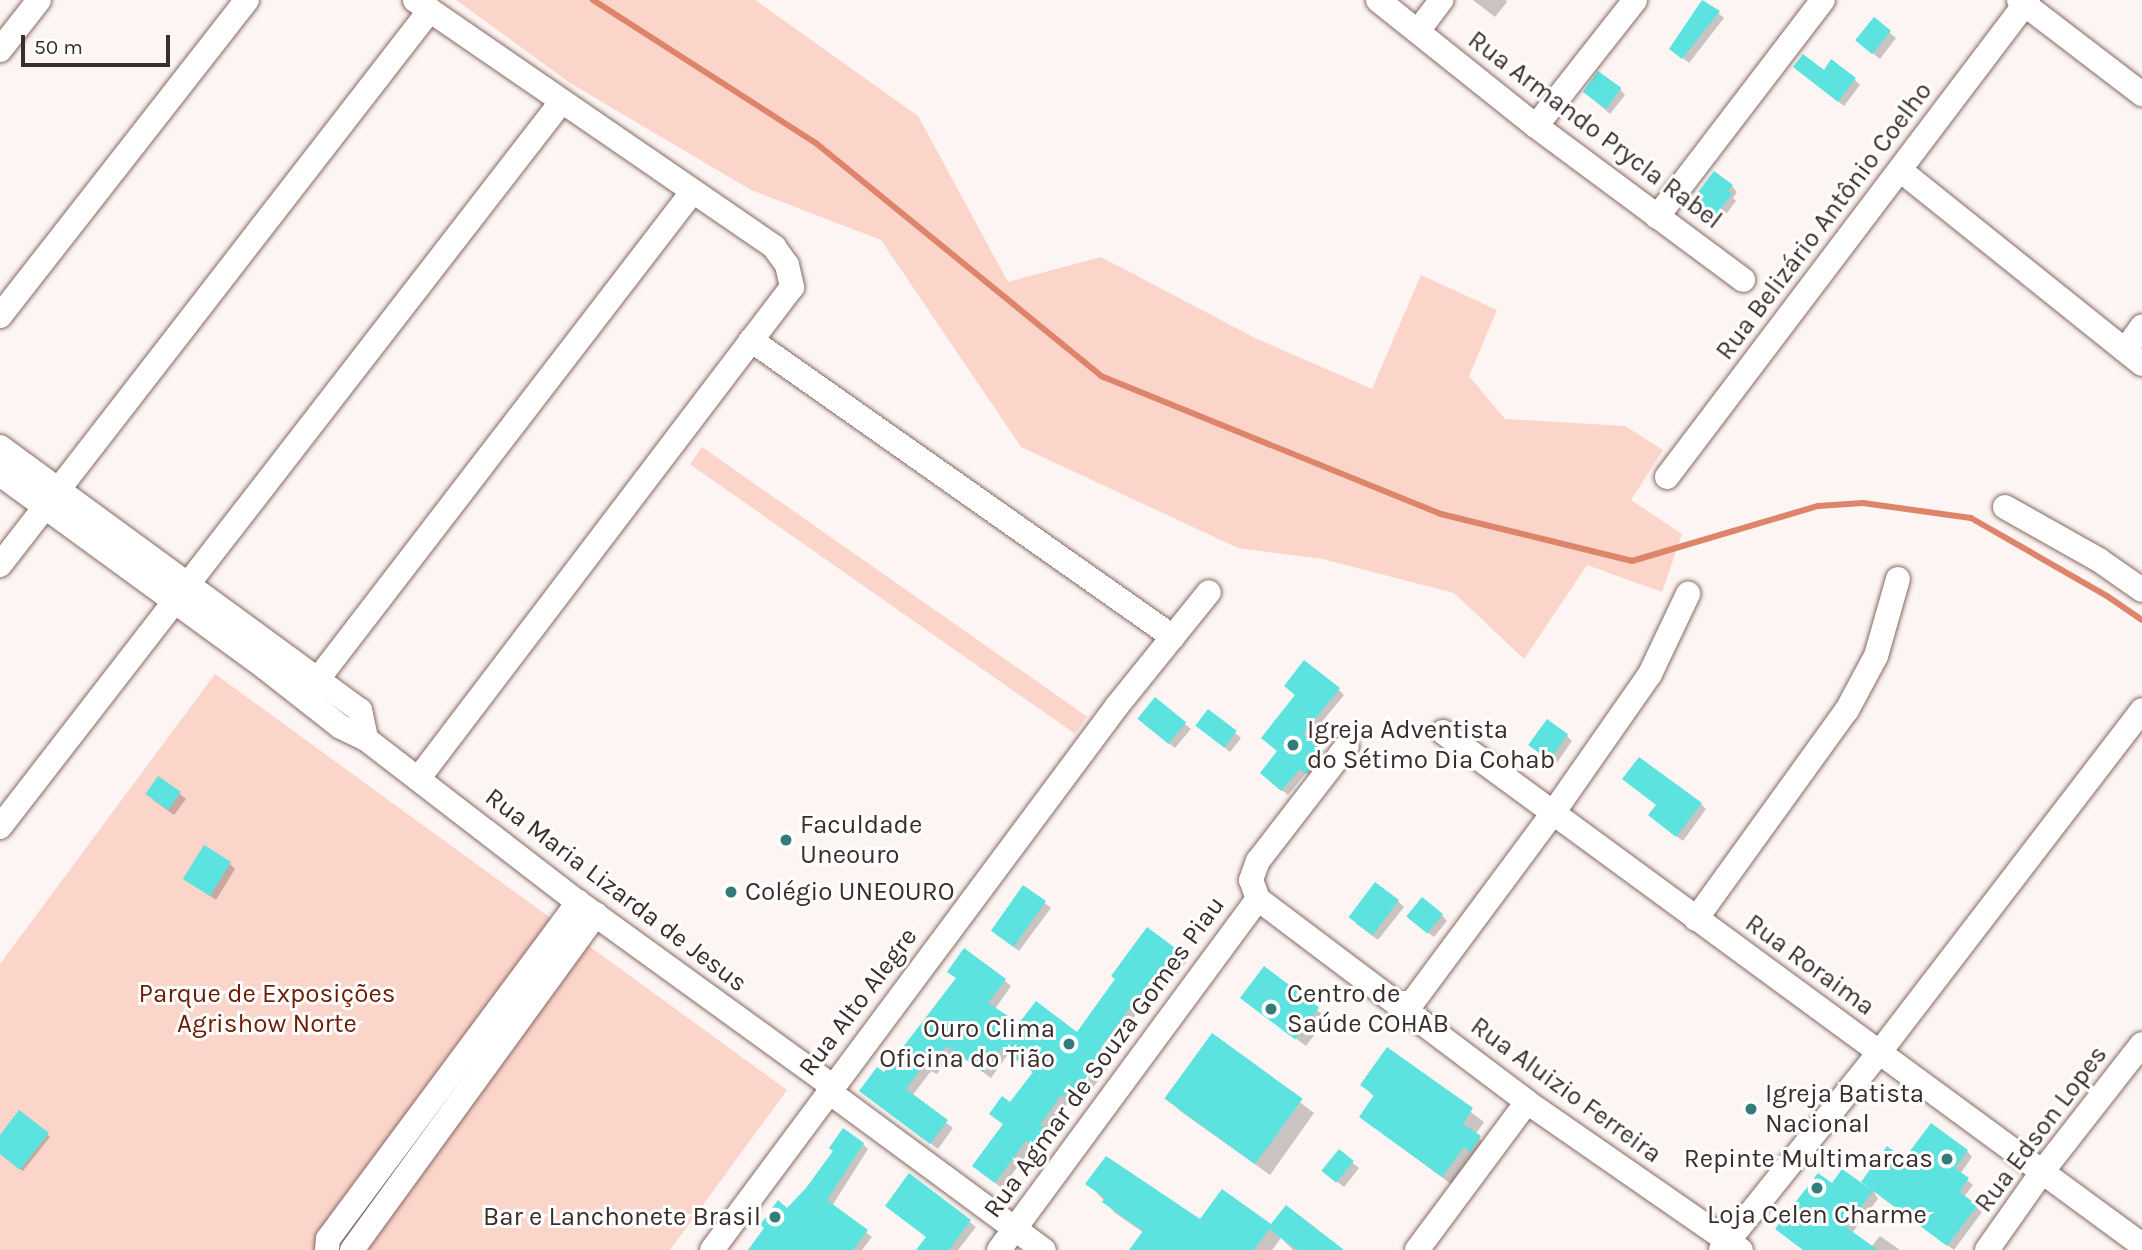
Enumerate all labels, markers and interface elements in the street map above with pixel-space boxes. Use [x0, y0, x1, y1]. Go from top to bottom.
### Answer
scale bar [24, 21, 173, 65]
street label: Rua Armando Prycla Rabel [1462, 24, 1728, 236]
text: 50 m [34, 35, 83, 59]
street label: Rua Belizário Antônio Coelho [1709, 76, 1939, 366]
place label: Igreja Adventista do Sétimo Dia Cohab [1307, 714, 1555, 776]
marker: Igreja Adventista do Sétimo Dia Cohab [1285, 737, 1301, 753]
street label: Rua Maria Lizarda de Jesus [479, 781, 753, 999]
place label: Faculdade Uneouro [800, 809, 922, 870]
marker: Faculdade Uneouro [778, 832, 794, 848]
place label: Colégio UNEOURO [745, 876, 954, 908]
marker: Colégio UNEOURO [723, 884, 739, 900]
street label: Rua Agmar de Souza Gomes Piau [977, 890, 1231, 1224]
street label: Rua Roraima [1739, 908, 1881, 1022]
street label: Rua Alto Alegre [792, 922, 924, 1082]
park label: Parque de Exposições Agrishow Norte [139, 978, 395, 1040]
place label: Centro de Saúde COHAB [1287, 978, 1449, 1040]
marker: Centro de Saúde COHAB [1261, 999, 1281, 1019]
street label: Rua Aluizio Ferreira [1465, 1010, 1667, 1170]
place label: Ouro Clima Oficina do Tião [879, 1013, 1055, 1074]
marker: Ouro Clima Oficina do Tião [1061, 1036, 1077, 1052]
street label: Rua Edson Lopes [1968, 1040, 2114, 1218]
place label: Igreja Batista Nacional [1765, 1078, 1924, 1140]
marker: Igreja Batista Nacional [1743, 1101, 1759, 1117]
place label: Repinte Multimarcas [1684, 1143, 1933, 1175]
marker: Repinte Multimarcas [1939, 1151, 1955, 1167]
marker: Loja Celen Charme [1809, 1180, 1825, 1196]
place label: Loja Celen Charme [1707, 1199, 1927, 1231]
place label: Bar e Lanchonete Brasil [483, 1201, 761, 1233]
marker: Bar e Lanchonete Brasil [767, 1209, 783, 1225]

